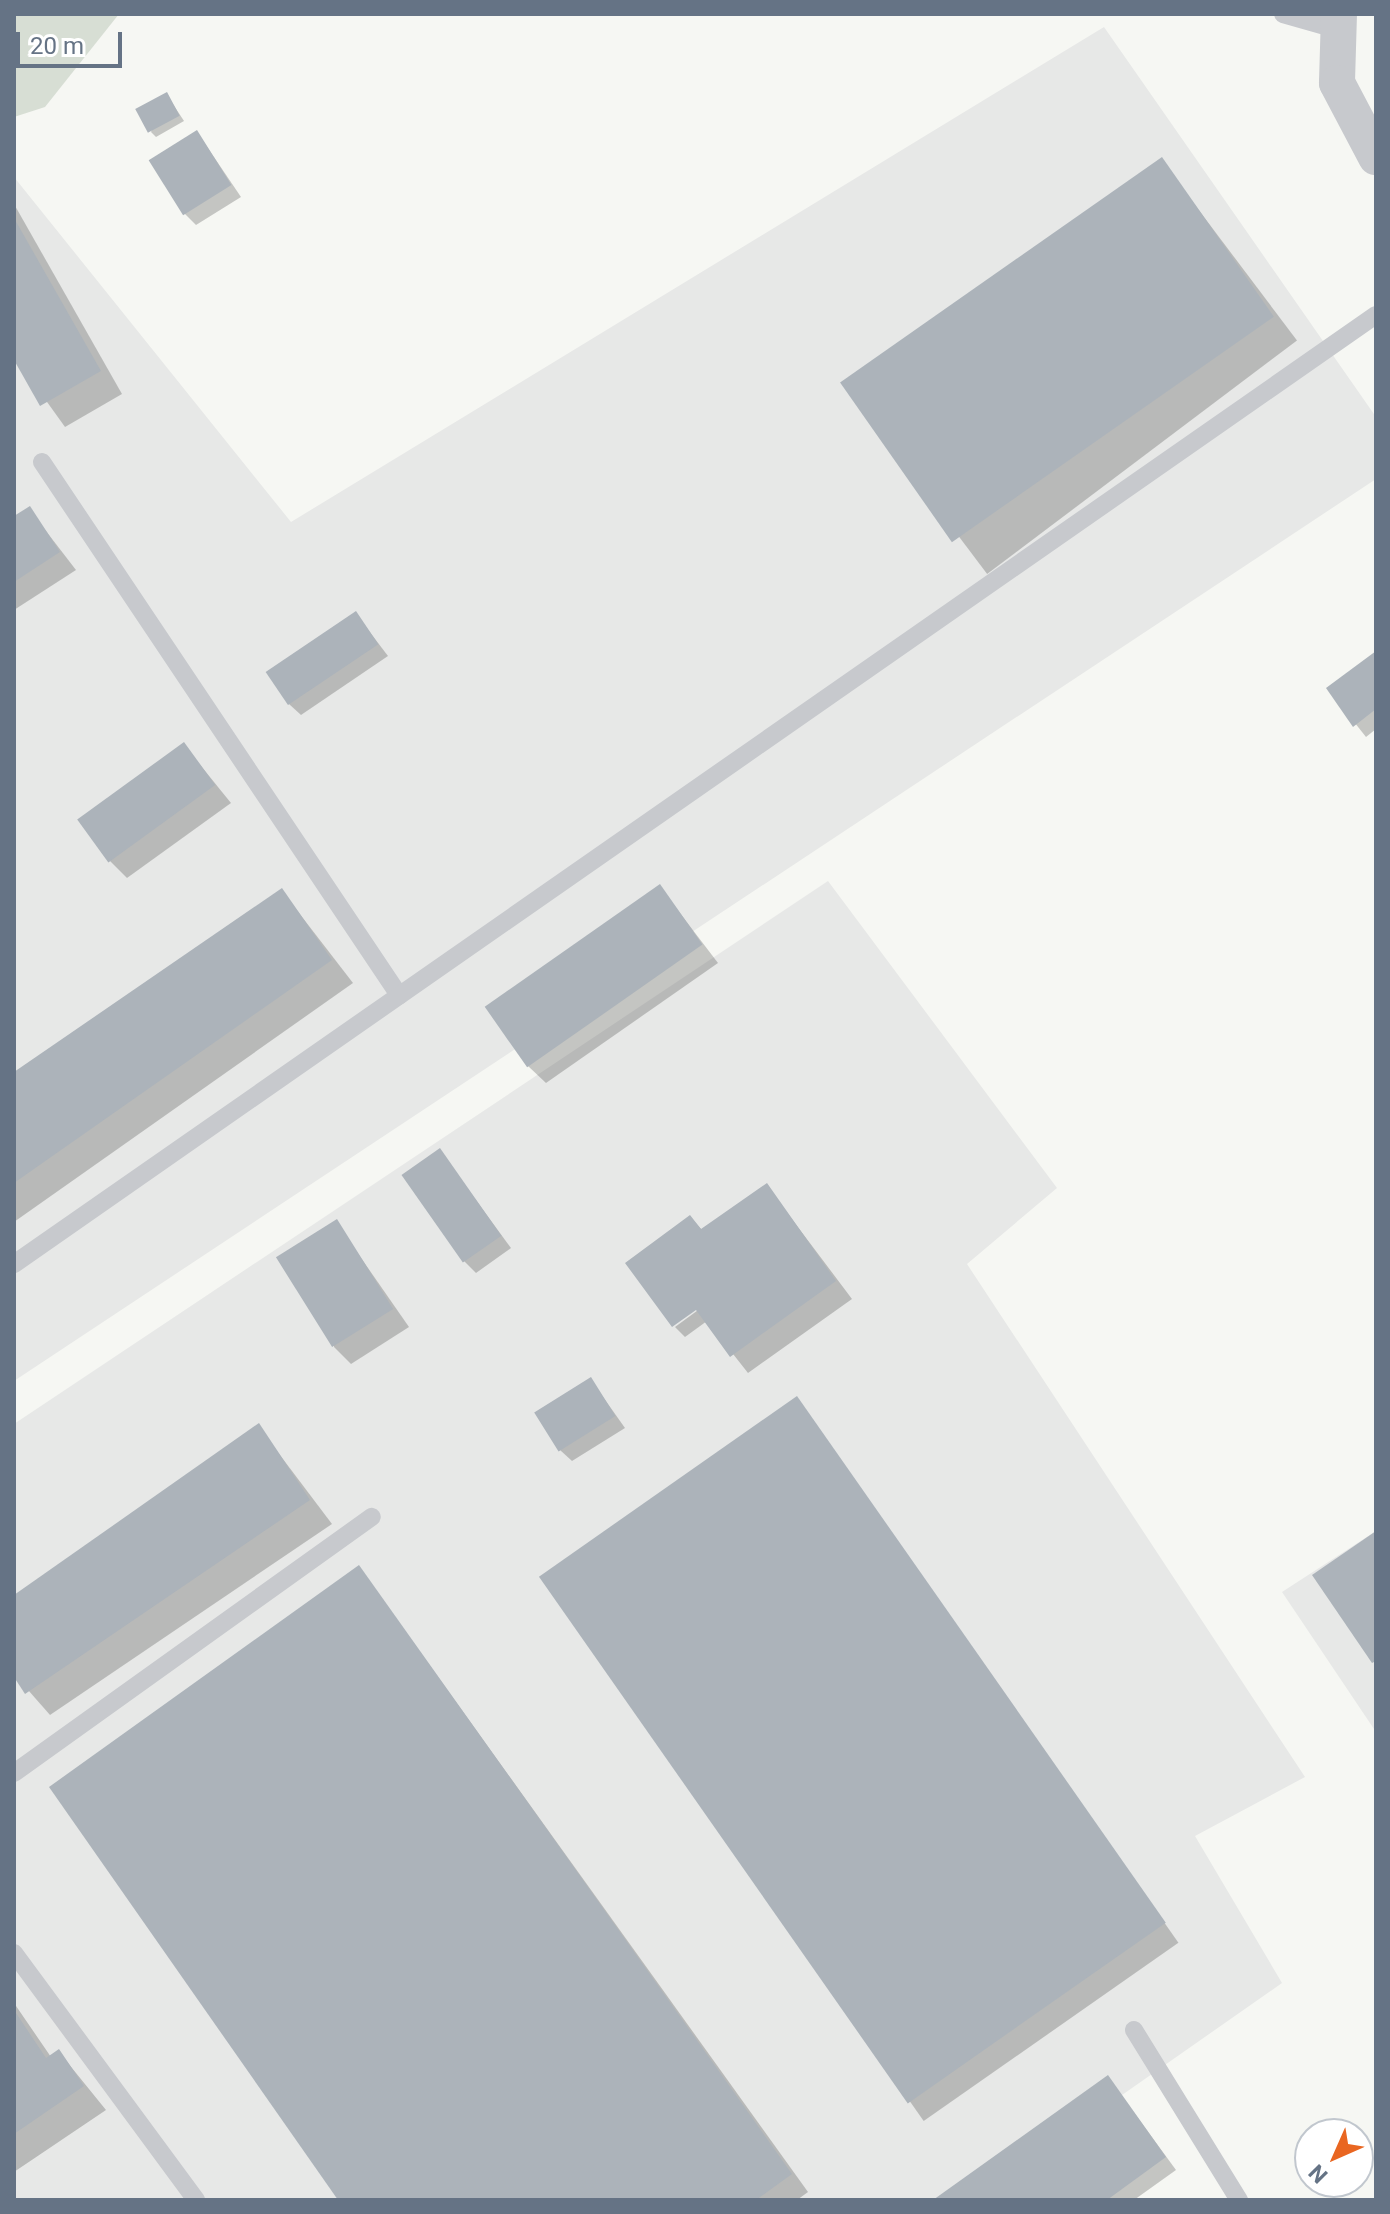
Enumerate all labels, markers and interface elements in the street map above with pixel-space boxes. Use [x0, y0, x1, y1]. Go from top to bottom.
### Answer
scale bar [20, 16, 126, 66]
text: 20 m [30, 32, 84, 60]
north arrow [1294, 2118, 1374, 2198]
text: N [1304, 2160, 1332, 2188]

